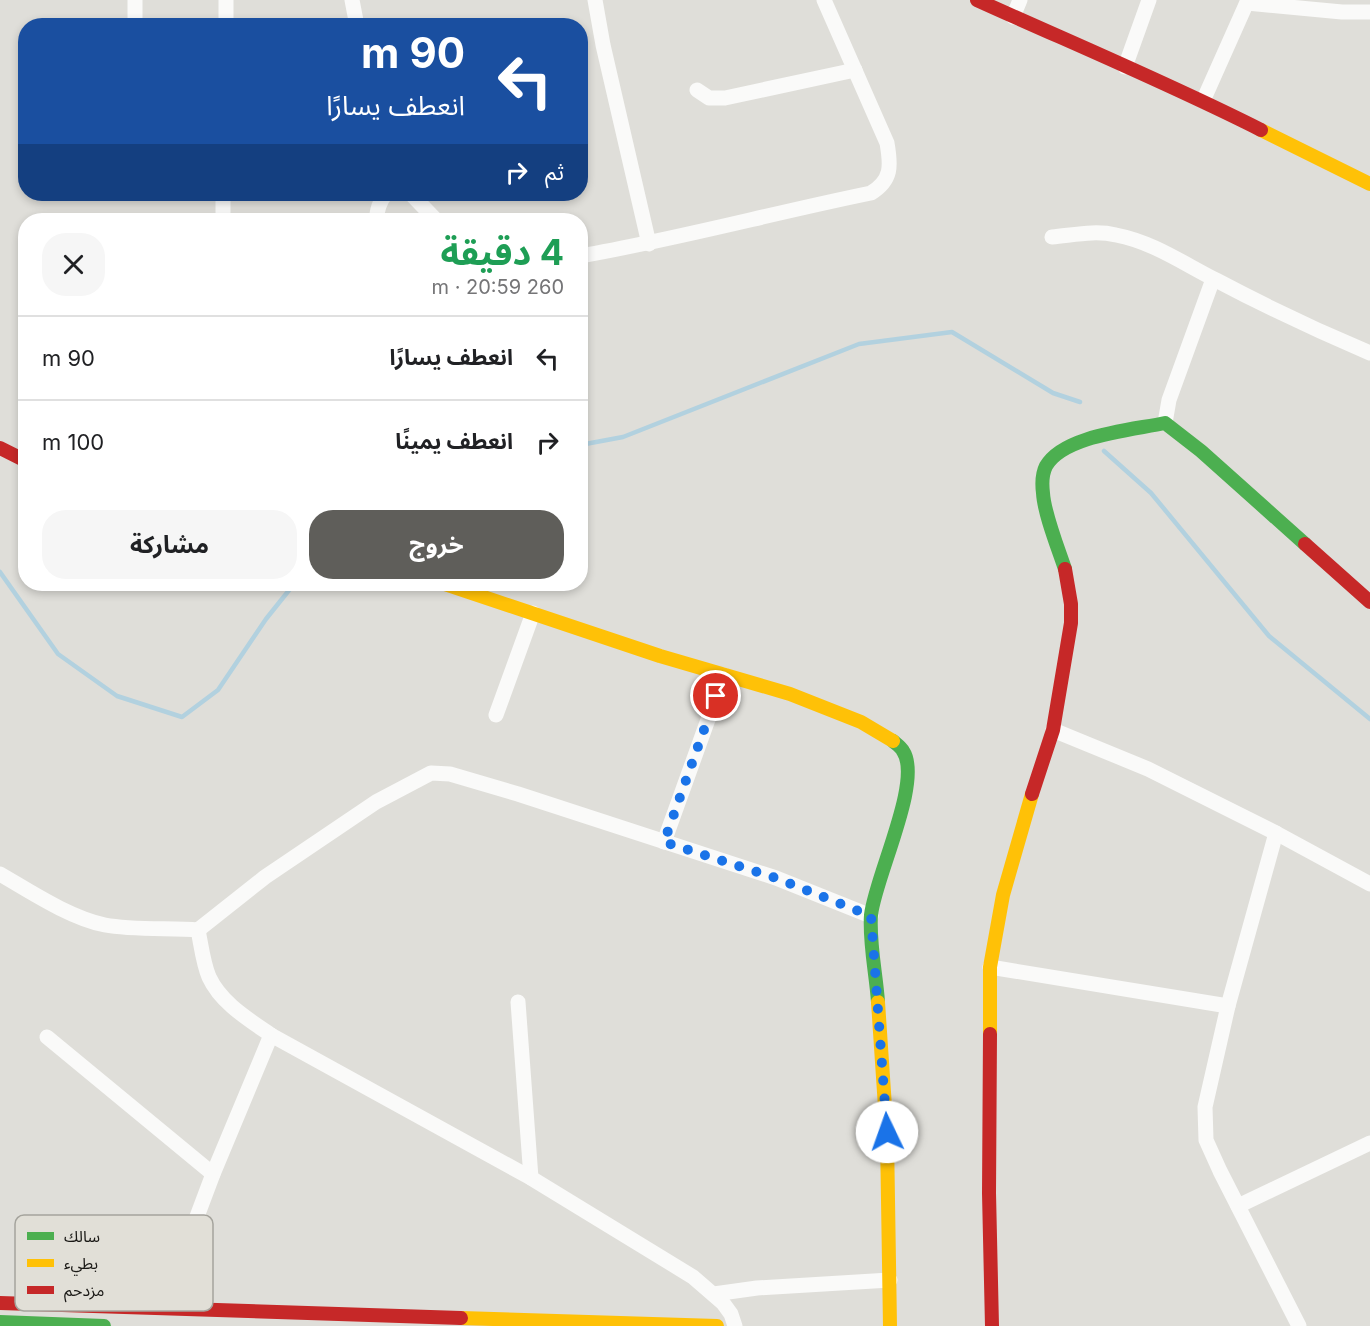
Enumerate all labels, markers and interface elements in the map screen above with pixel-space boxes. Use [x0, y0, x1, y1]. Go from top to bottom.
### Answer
text: 90 m [361, 27, 465, 78]
icon: left [486, 42, 564, 120]
text: انعطف يسارًا [326, 89, 465, 122]
icon: right [500, 156, 533, 189]
text: ثم [545, 159, 564, 185]
text: 4 دقيقة [441, 230, 564, 274]
button: close [42, 233, 105, 296]
text: 260 m · 20:59 [431, 275, 564, 299]
icon: left [531, 342, 564, 375]
text: انعطف يسارًا [390, 344, 513, 370]
text: 90 m [42, 345, 95, 371]
icon: right [531, 426, 564, 459]
text: انعطف يمينًا [395, 428, 513, 454]
text: 100 m [42, 429, 104, 455]
button: مشاركة [42, 510, 297, 579]
button: خروج [309, 510, 564, 579]
pin [690, 670, 741, 721]
icon: arrive [699, 679, 732, 712]
position arrow [855, 1100, 919, 1164]
legend [15, 1215, 213, 1311]
text: سالك [64, 1226, 100, 1246]
text: بطيء [64, 1253, 98, 1276]
text: مزدحم [64, 1280, 104, 1303]

